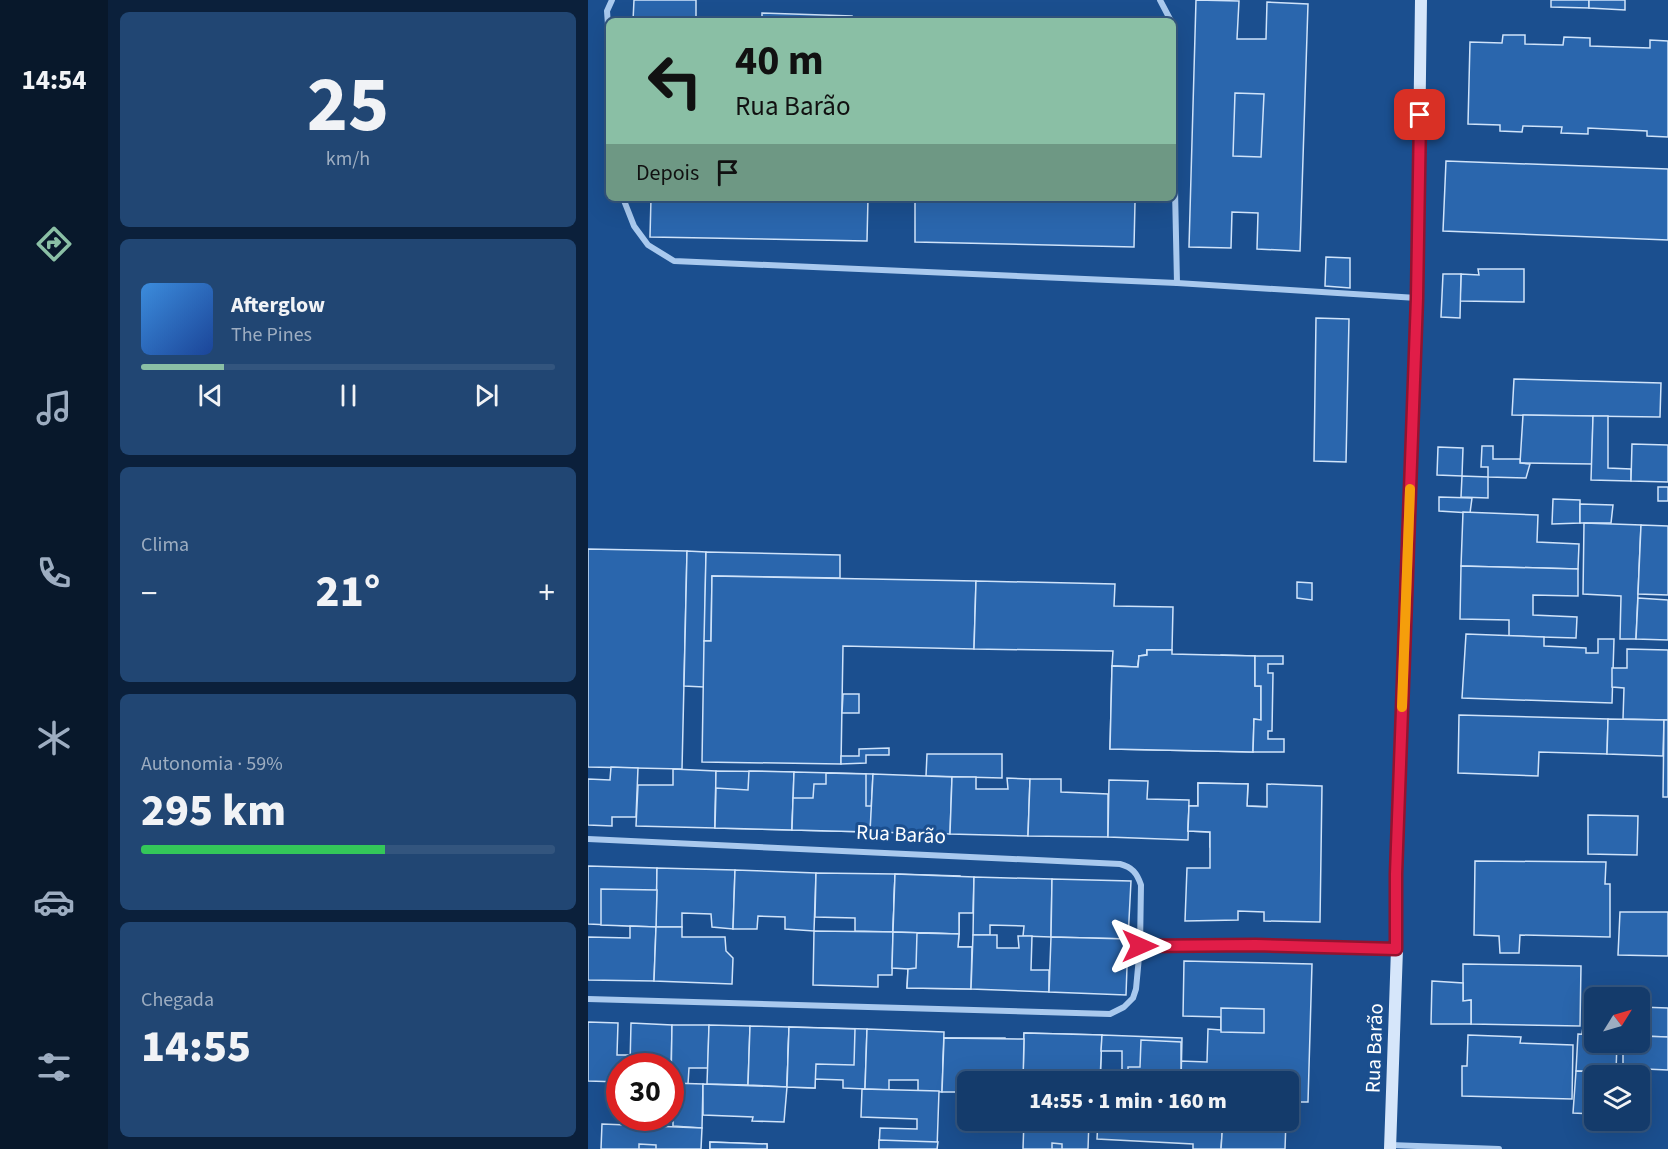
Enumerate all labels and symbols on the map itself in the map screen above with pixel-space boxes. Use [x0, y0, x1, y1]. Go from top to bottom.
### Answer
pin [1394, 89, 1445, 140]
street label: Rua Barão [855, 817, 947, 851]
position arrow [1108, 914, 1172, 978]
north arrow [1584, 987, 1650, 1053]
street label: Rua Barão [1357, 1003, 1391, 1093]
speed limit sign: 30 [606, 1053, 684, 1131]

